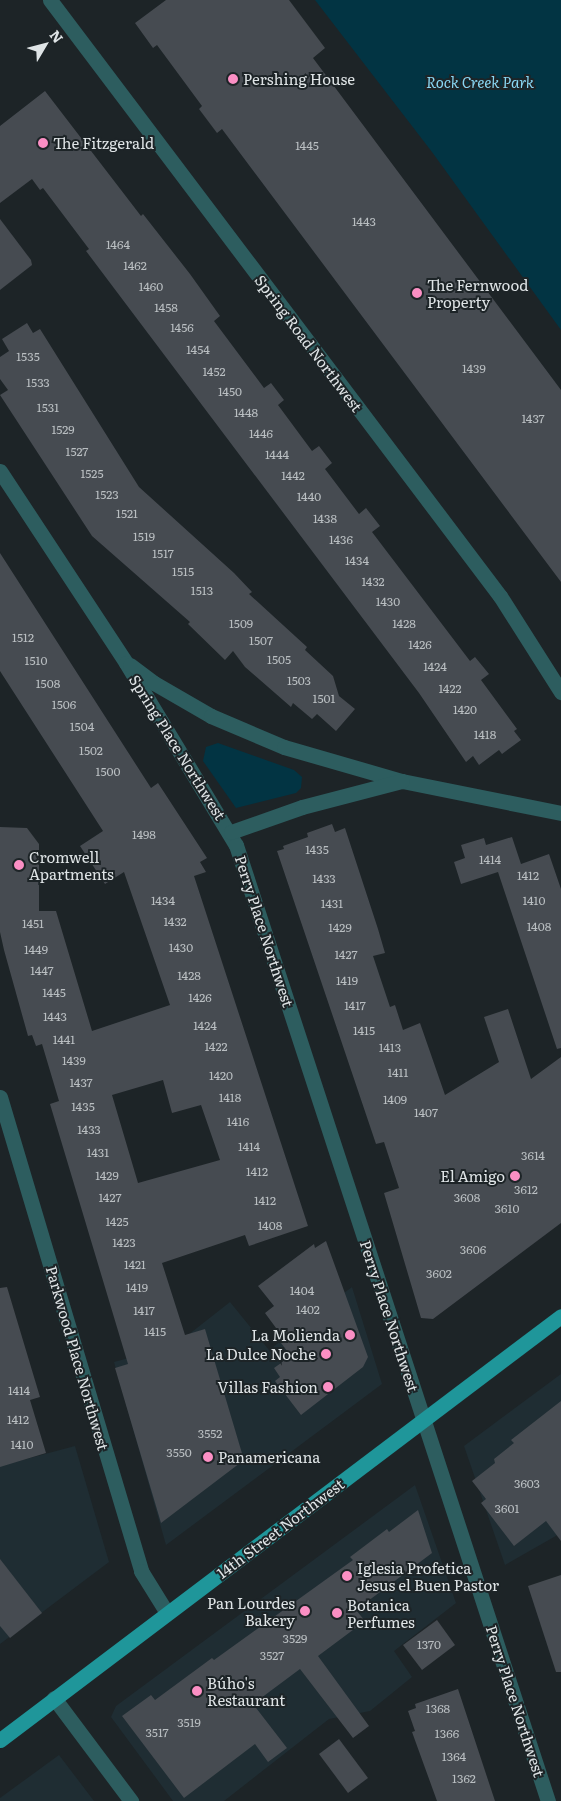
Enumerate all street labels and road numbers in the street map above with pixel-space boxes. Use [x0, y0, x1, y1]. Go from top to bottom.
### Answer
street label: Spring Road Northwest [252, 271, 366, 415]
street label: Spring Place Northwest [126, 671, 230, 823]
street label: Perry Place Northwest [232, 853, 298, 1009]
street label: Perry Place Northwest [357, 1238, 423, 1394]
street label: Parkwood Place Northwest [43, 1264, 113, 1452]
street label: 14th Street Northwest [213, 1474, 347, 1582]
street label: Perry Place Northwest [483, 1623, 549, 1779]

